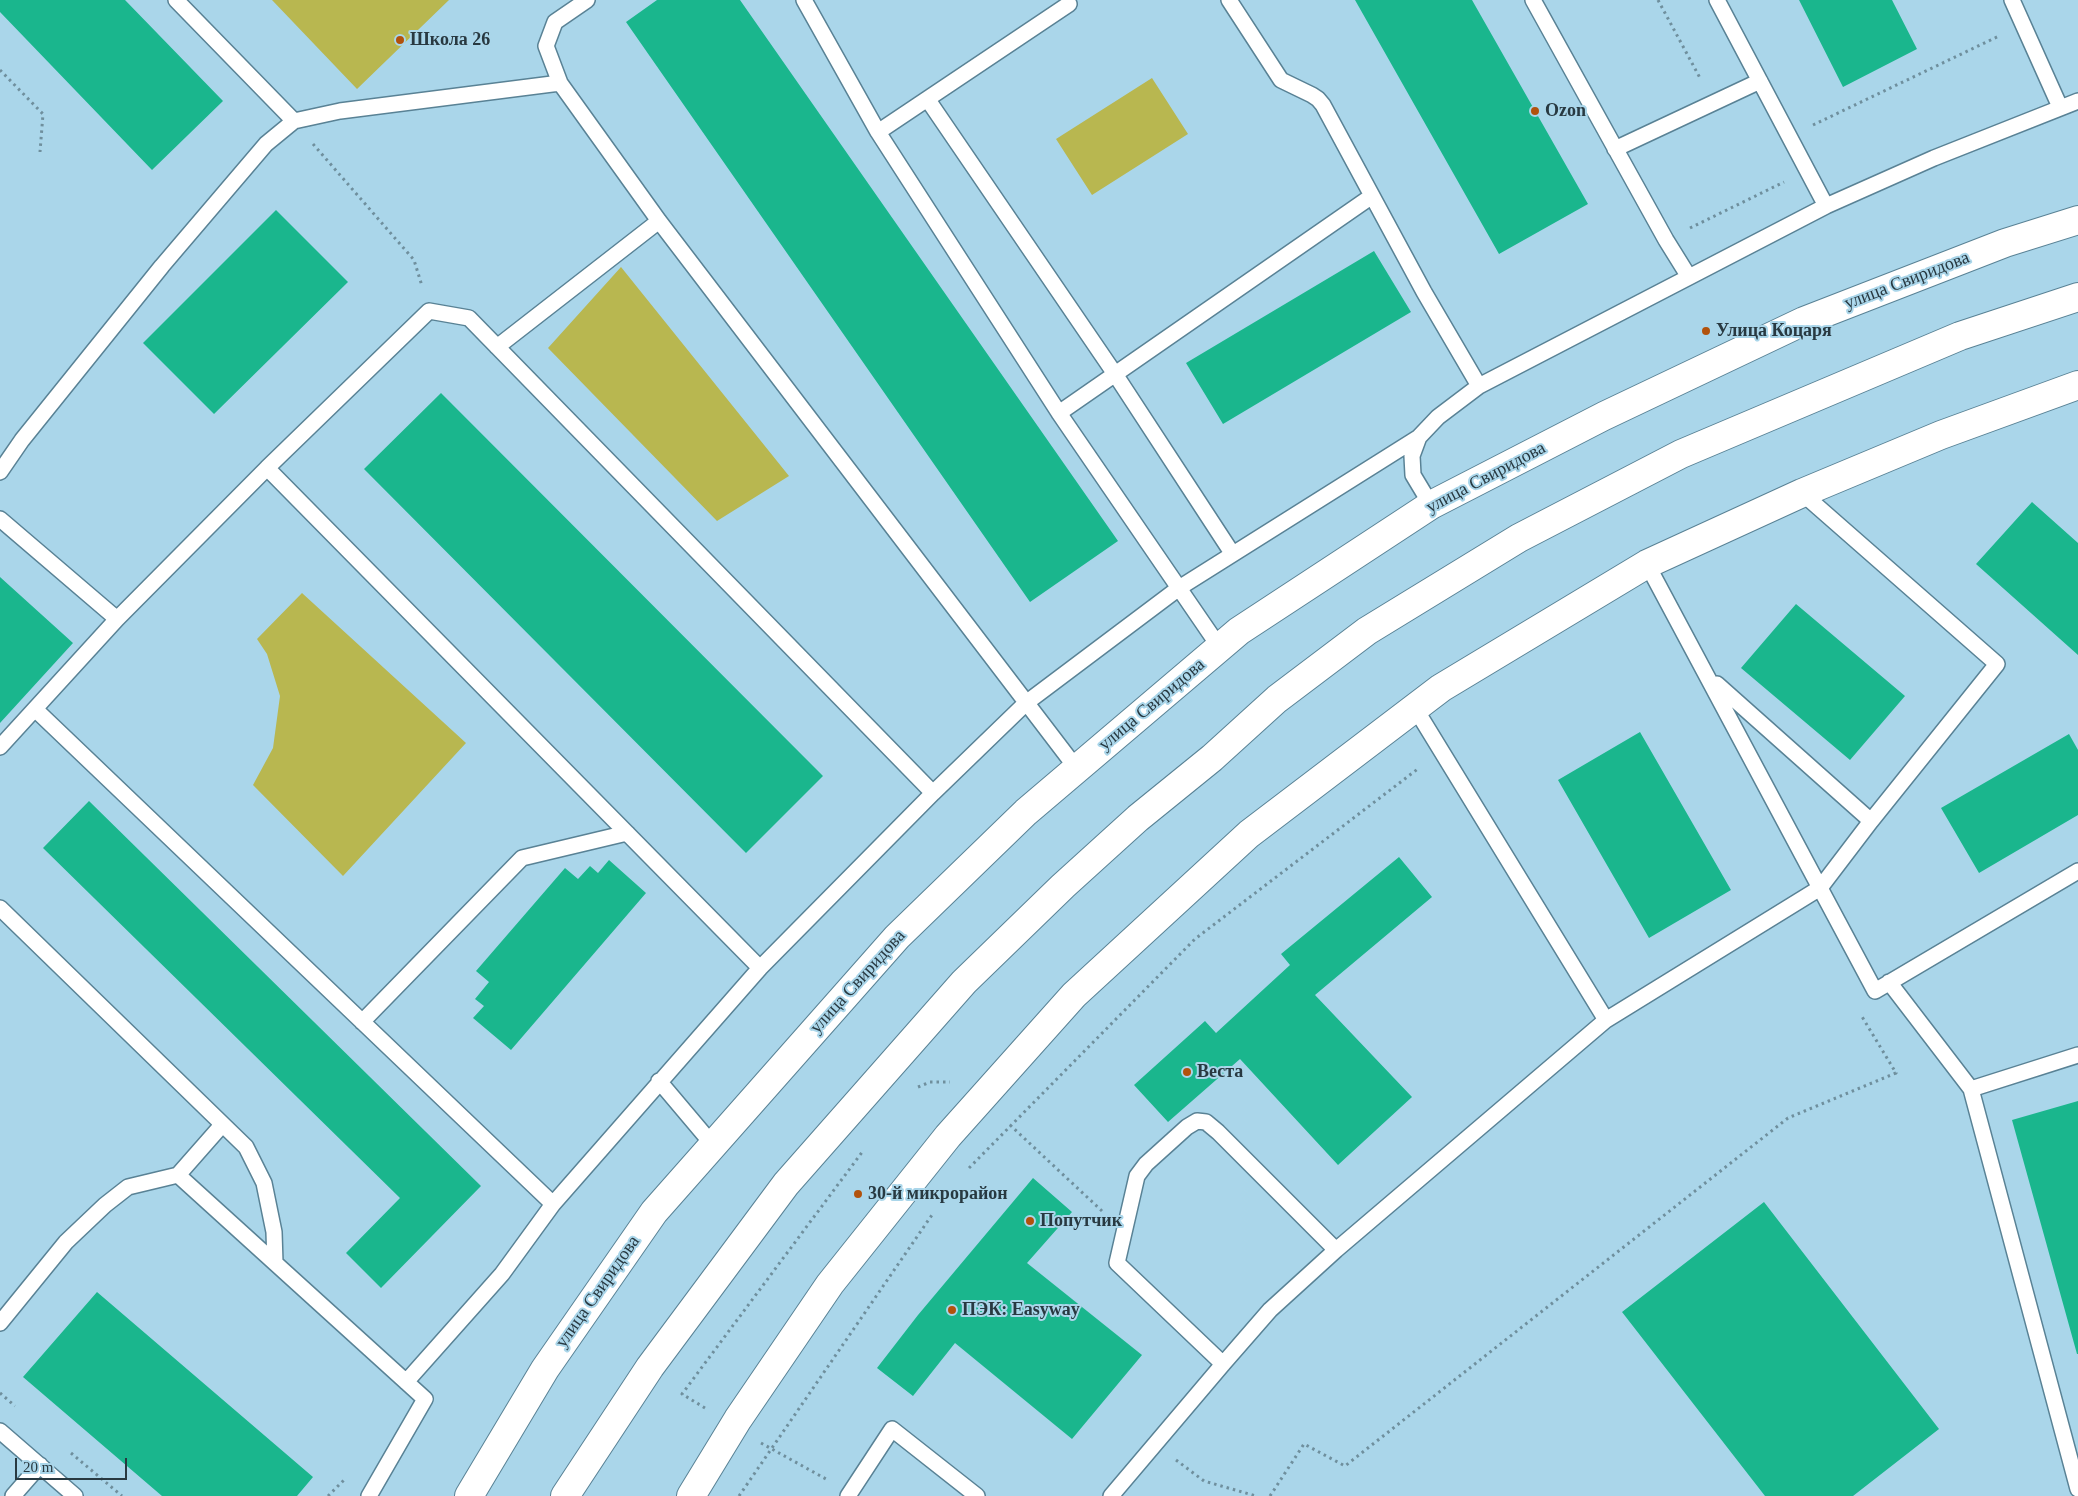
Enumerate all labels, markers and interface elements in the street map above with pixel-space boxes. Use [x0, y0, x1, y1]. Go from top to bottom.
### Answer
place label: Школа 26 [410, 29, 490, 51]
marker: Школа 26 [394, 34, 406, 46]
place label: Ozon [1545, 100, 1586, 122]
marker: Ozon [1529, 105, 1541, 117]
street label: улица Свиридова [1841, 247, 1973, 315]
place label: Улица Коцаря [1716, 320, 1832, 342]
marker: Улица Коцаря [1700, 325, 1712, 337]
street label: улица Свиридова [1423, 437, 1549, 519]
street label: улица Свиридова [1094, 654, 1210, 756]
street label: улица Свиридова [806, 926, 910, 1038]
place label: Веста [1197, 1061, 1243, 1083]
marker: Веста [1181, 1066, 1193, 1078]
place label: 30-й микрорайон [868, 1183, 1008, 1205]
marker: 30-й микрорайон [852, 1188, 864, 1200]
place label: Попутчик [1040, 1210, 1122, 1232]
marker: Попутчик [1024, 1215, 1036, 1227]
street label: улица Свиридова [551, 1232, 645, 1352]
place label: ПЭК: Easyway [962, 1299, 1080, 1321]
marker: ПЭК: Easyway [946, 1304, 958, 1316]
scale bar [18, 1448, 130, 1480]
text: 20 m [23, 1459, 53, 1475]

